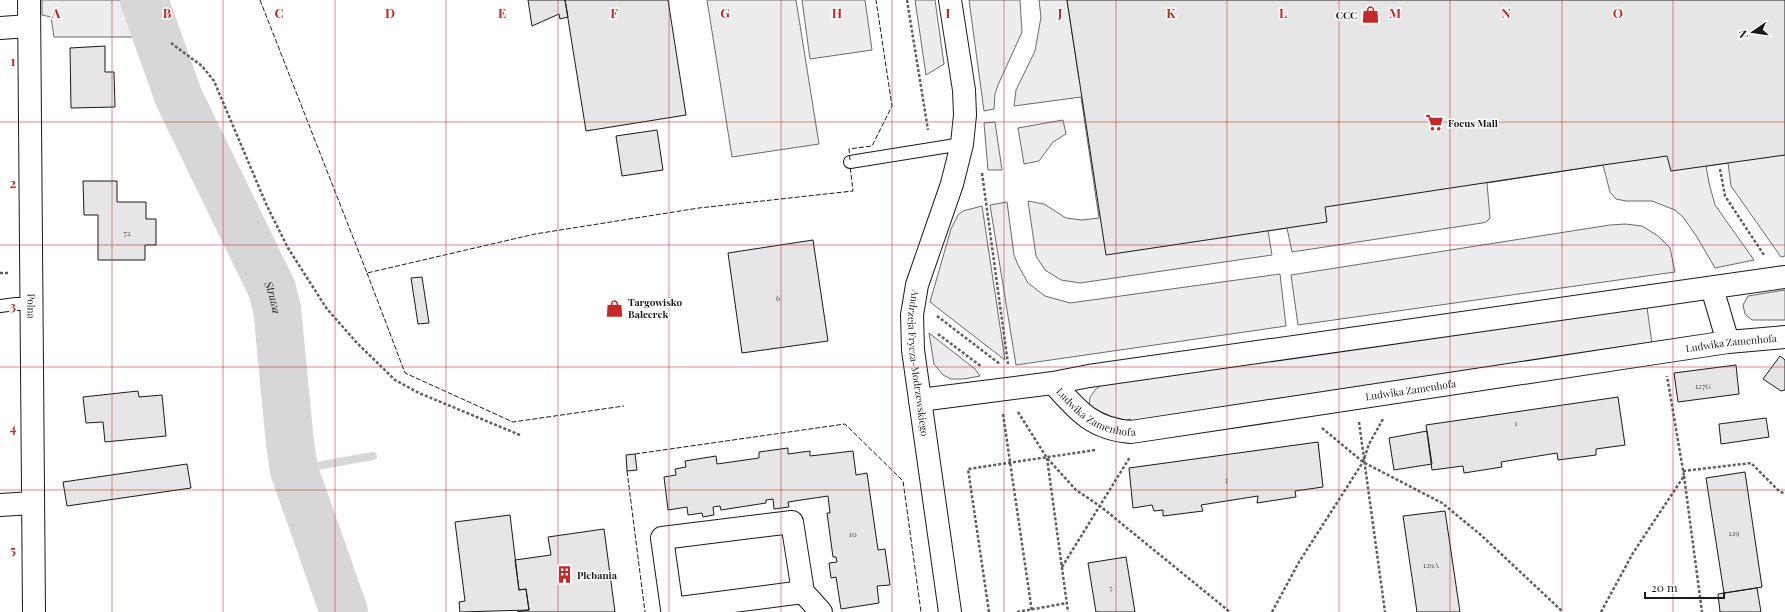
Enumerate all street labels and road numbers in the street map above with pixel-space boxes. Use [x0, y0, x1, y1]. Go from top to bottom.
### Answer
street label: Andrzeja Frycza-Modrzewskiego [905, 288, 932, 438]
street label: Polna [24, 293, 39, 319]
street label: Ludwika Zamenhofa [1685, 331, 1777, 355]
street label: Ludwika Zamenhofa [1364, 376, 1457, 404]
street label: Ludwika Zamenhofa [1053, 385, 1137, 439]

